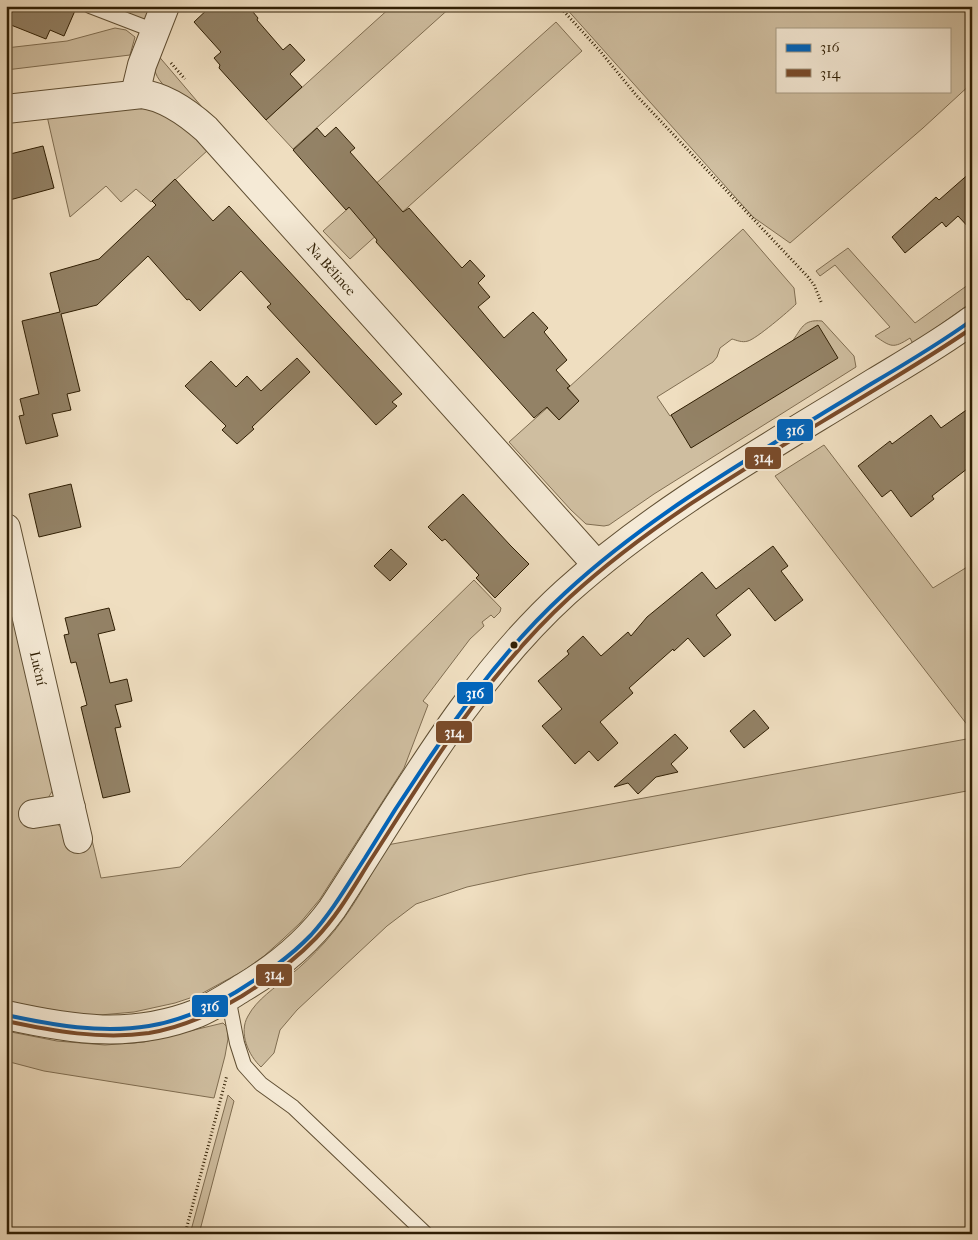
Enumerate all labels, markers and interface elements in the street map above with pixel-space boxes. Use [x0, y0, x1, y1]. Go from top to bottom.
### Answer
legend [776, 28, 950, 92]
text: 316 [820, 38, 840, 56]
text: 314 [820, 64, 842, 82]
street label: Na Bělince [303, 240, 359, 299]
line badge: 316 [776, 418, 814, 442]
text: 316 [786, 422, 805, 439]
line badge: 314 [744, 446, 782, 470]
text: 314 [753, 449, 773, 466]
unlabelled marker [509, 640, 519, 650]
street label: Luční [26, 650, 50, 688]
line badge: 316 [456, 681, 494, 705]
text: 316 [466, 685, 485, 702]
line badge: 314 [435, 720, 473, 744]
text: 314 [444, 724, 464, 741]
line badge: 314 [255, 963, 293, 987]
text: 314 [264, 966, 284, 983]
line badge: 316 [191, 994, 229, 1018]
text: 316 [201, 998, 220, 1015]

